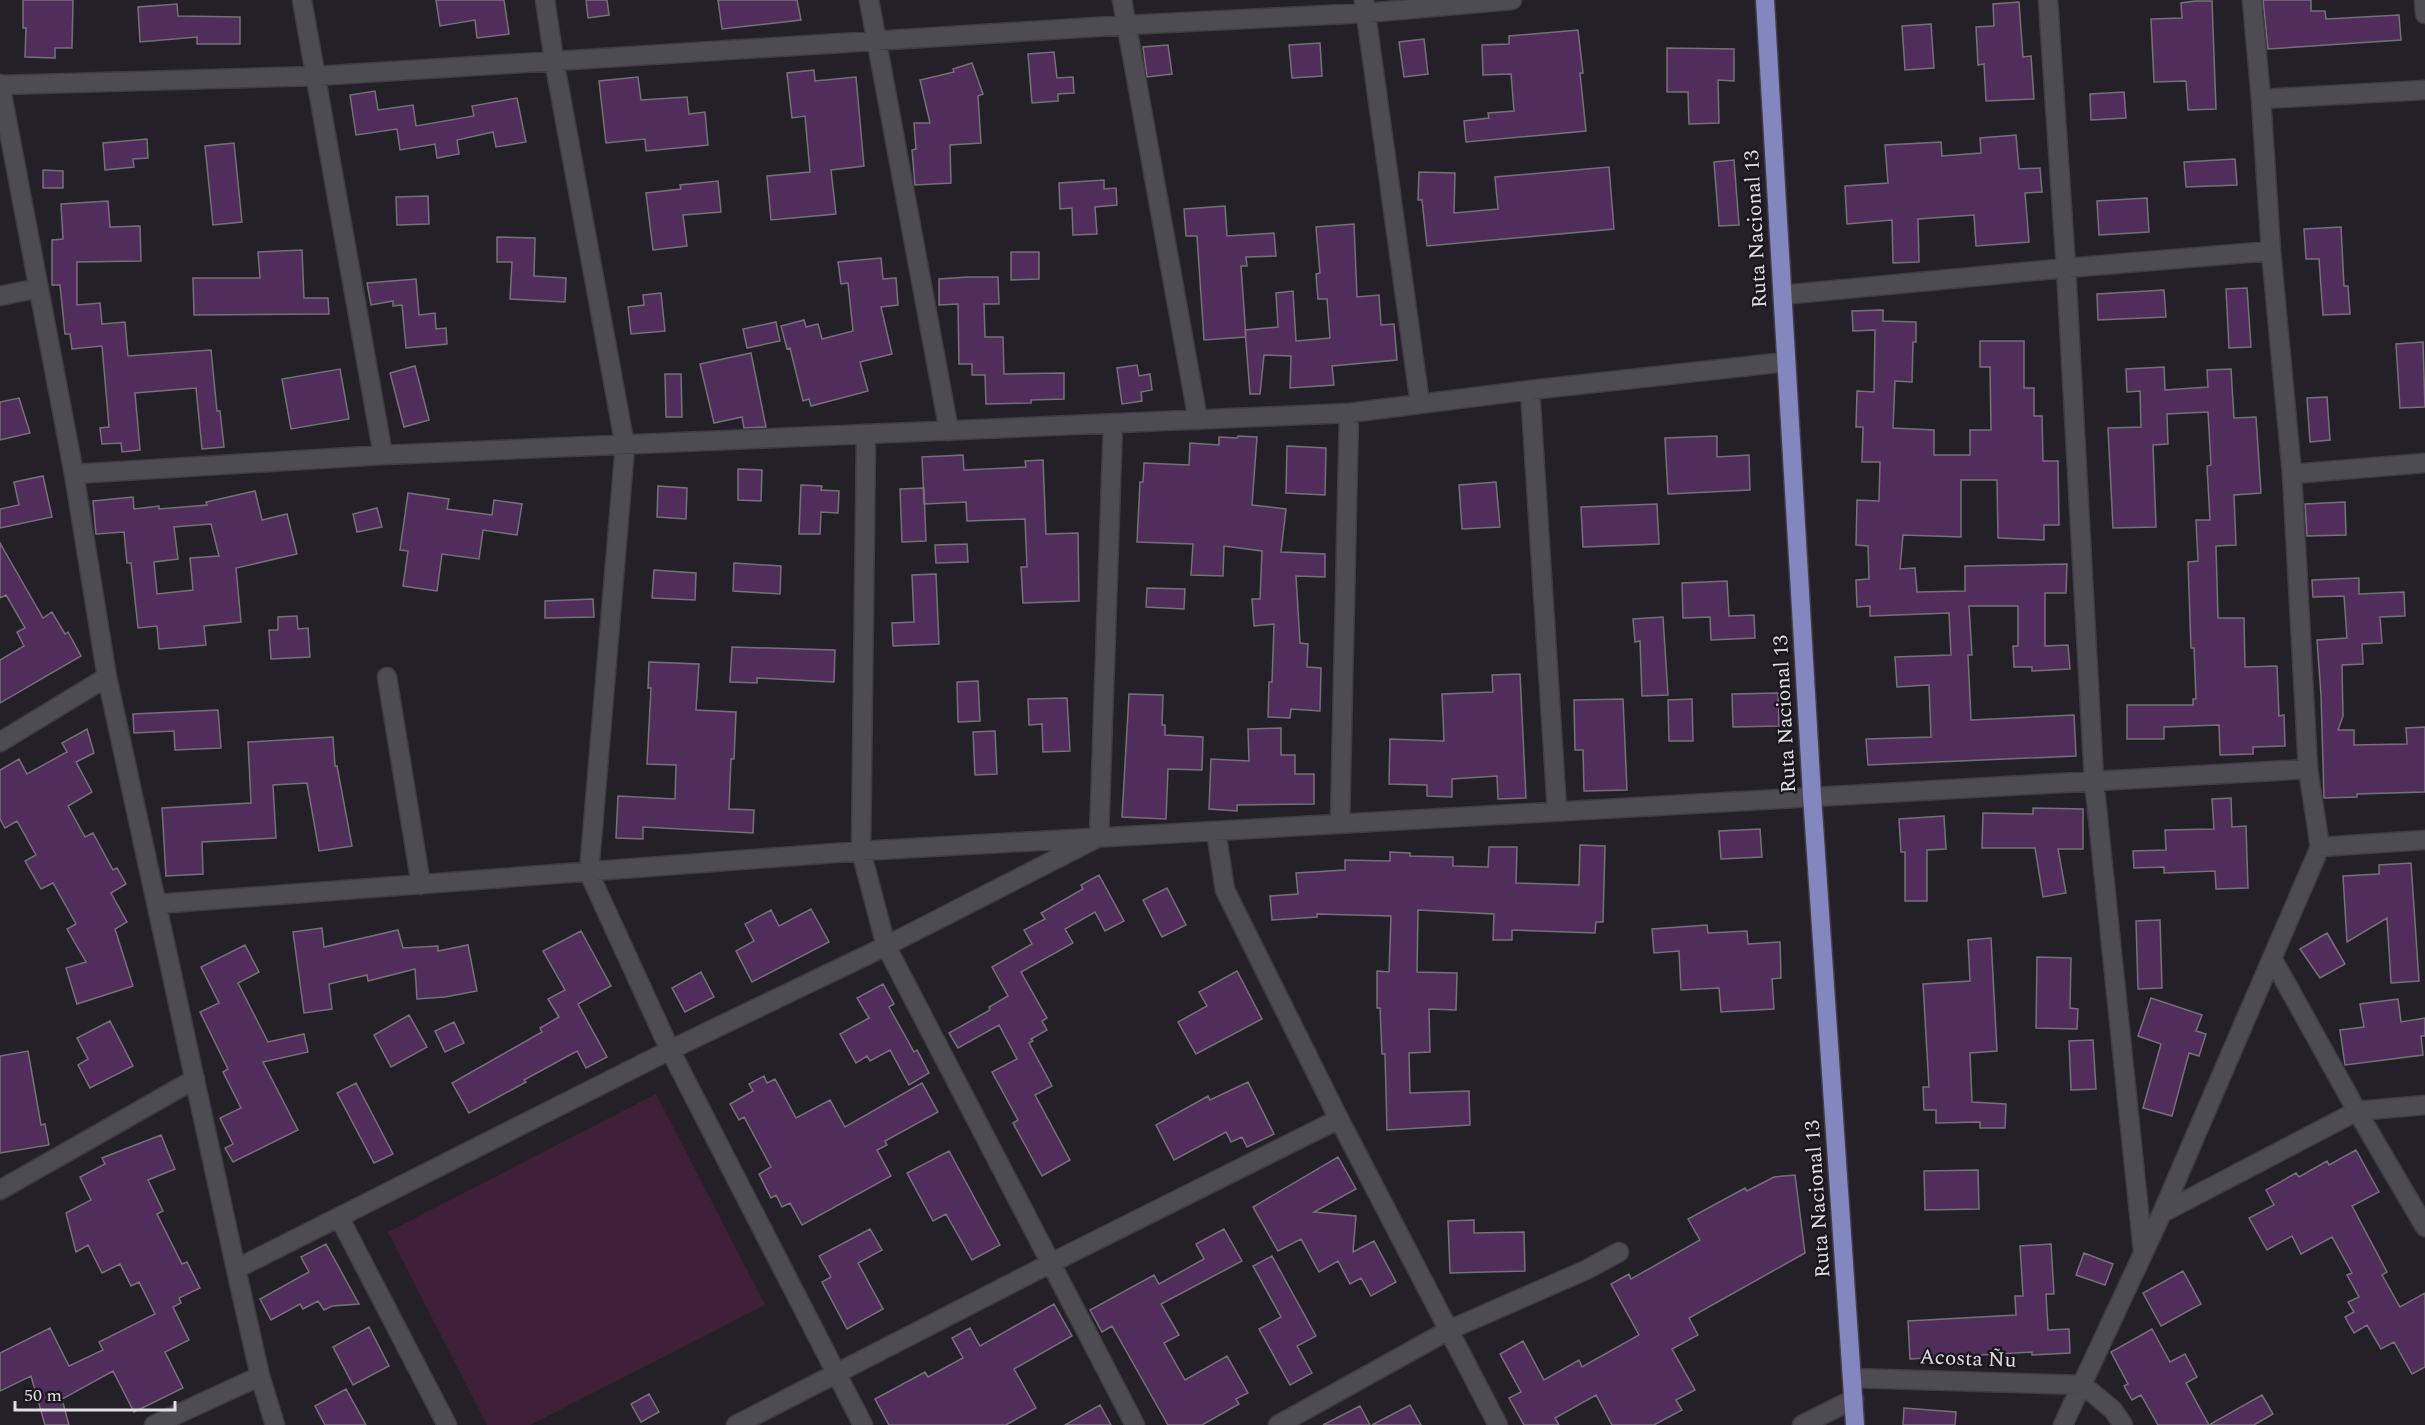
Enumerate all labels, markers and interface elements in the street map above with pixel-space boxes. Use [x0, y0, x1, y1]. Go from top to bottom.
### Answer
street label: Ruta Nacional 13 [1736, 149, 1776, 309]
street label: Ruta Nacional 13 [1765, 634, 1805, 794]
street label: Ruta Nacional 13 [1796, 1119, 1839, 1279]
street label: Acosta Ñu [1919, 1341, 2017, 1377]
scale bar [15, 1374, 176, 1412]
text: 50 m [24, 1382, 62, 1409]

